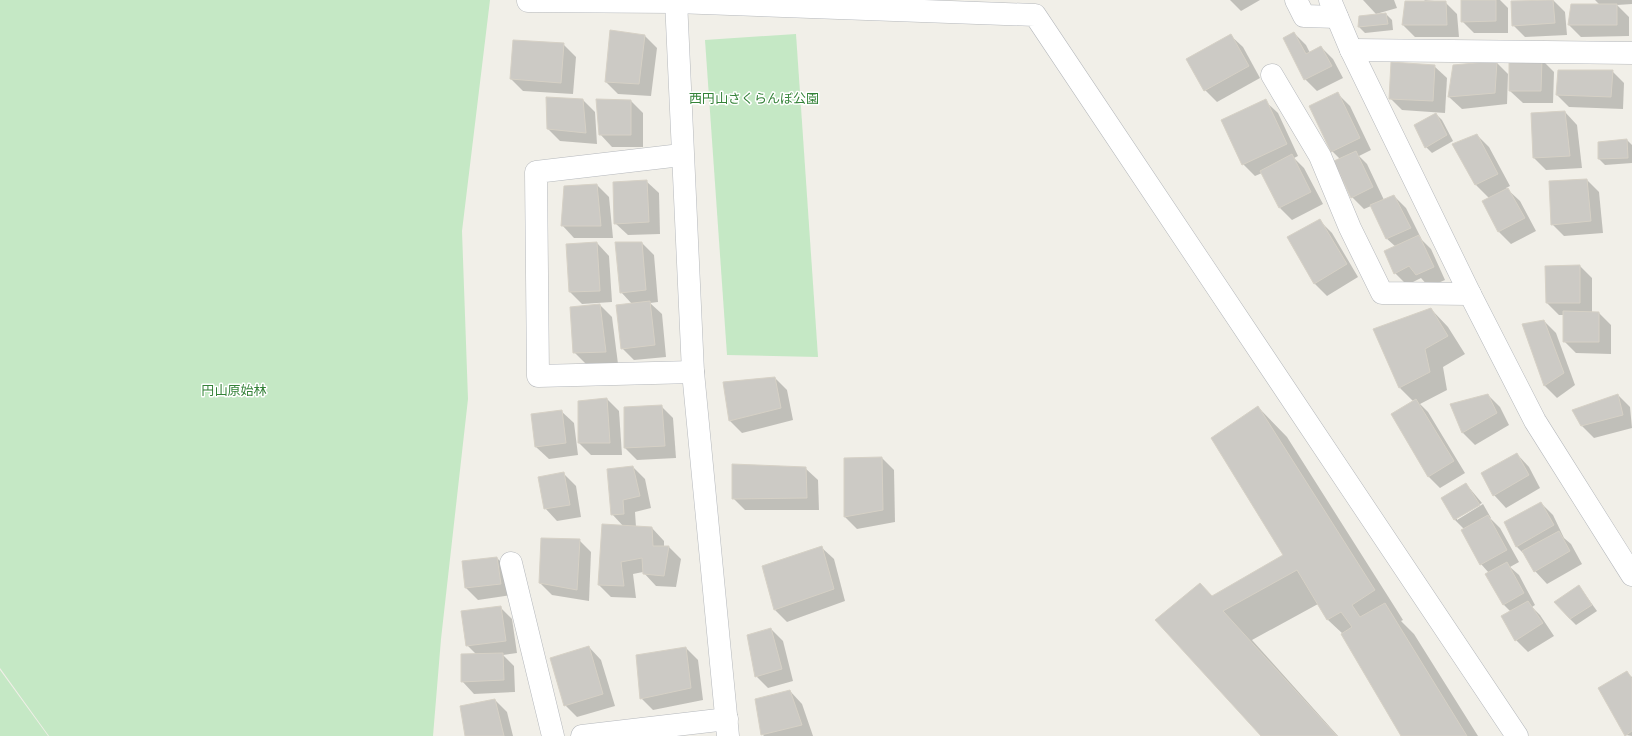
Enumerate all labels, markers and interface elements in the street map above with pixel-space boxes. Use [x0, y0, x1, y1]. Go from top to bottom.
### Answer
park label: 西円山さくらんぼ公園 [689, 90, 819, 106]
park label: 円山原始林 [201, 382, 267, 398]

